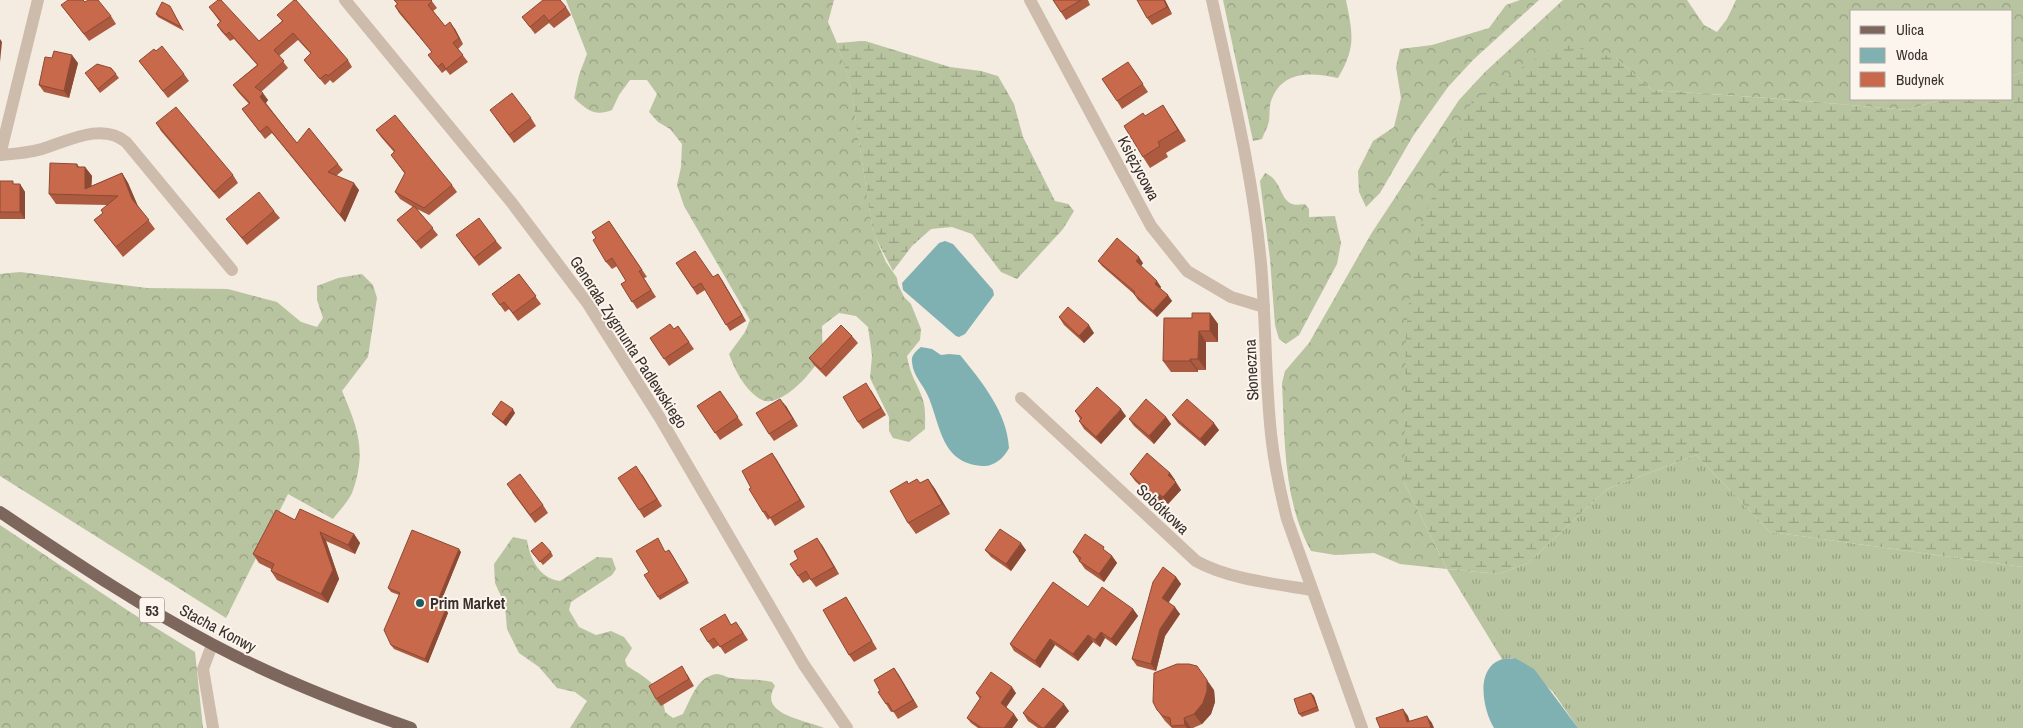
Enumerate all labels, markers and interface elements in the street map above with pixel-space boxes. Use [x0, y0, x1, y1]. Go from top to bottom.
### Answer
legend [1850, 10, 2013, 100]
text: Ulica [1896, 19, 1924, 40]
text: Woda [1896, 44, 1928, 65]
text: Budynek [1896, 69, 1945, 90]
street label: Księżycowa [1113, 132, 1165, 205]
street label: Generała Zygmunta Padlewskiego [565, 252, 693, 432]
street label: Słoneczna [1238, 338, 1264, 401]
street label: Sobótkowa [1132, 479, 1195, 540]
place label: Prim Market [430, 592, 506, 614]
marker: Prim Market [414, 597, 426, 609]
road number: 53 [140, 598, 164, 622]
street label: Stacha Konwy [176, 599, 261, 658]

